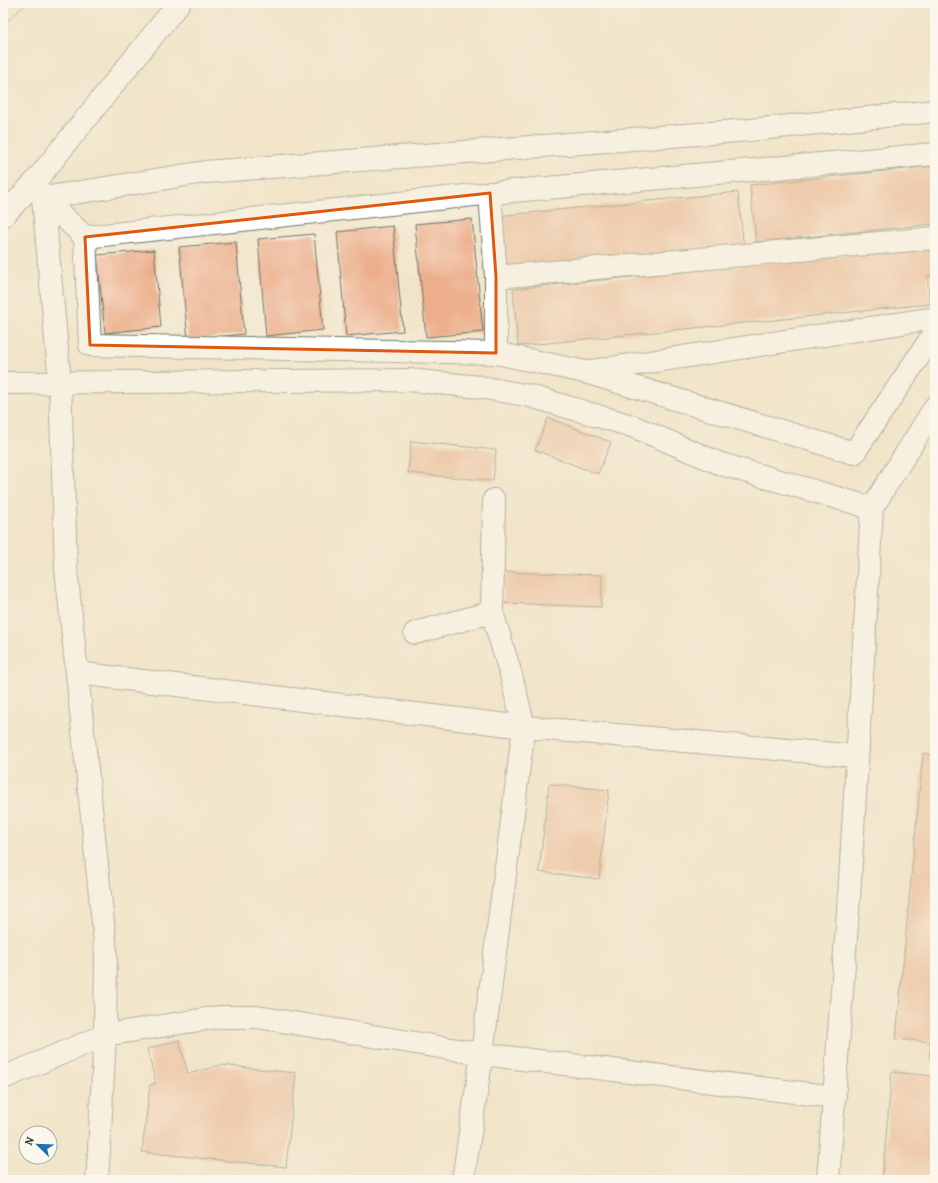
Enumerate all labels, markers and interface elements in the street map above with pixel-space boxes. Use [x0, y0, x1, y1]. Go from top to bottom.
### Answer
north arrow [18, 1125, 58, 1165]
text: N [21, 1135, 38, 1148]

